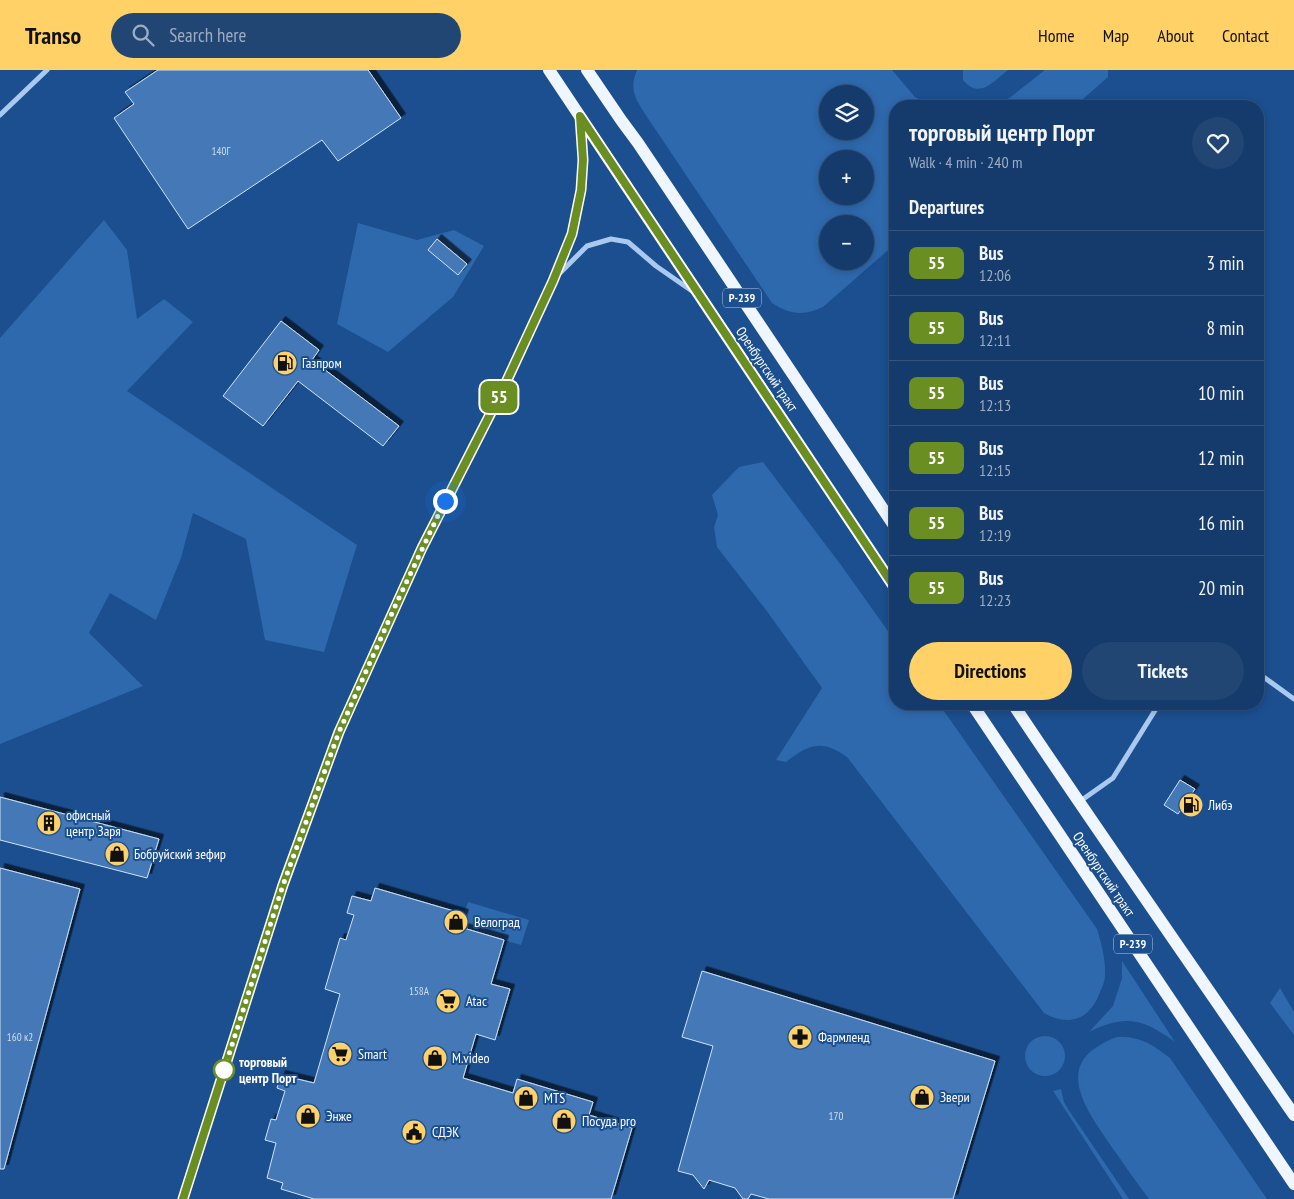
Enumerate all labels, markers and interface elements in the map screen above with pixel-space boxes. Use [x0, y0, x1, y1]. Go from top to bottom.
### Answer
search box [111, 13, 461, 58]
text: Transo [25, 20, 81, 51]
icon: search [129, 21, 157, 49]
text: Search here [169, 23, 246, 47]
text: Home [1038, 24, 1075, 47]
text: Map [1103, 24, 1129, 47]
text: About [1157, 24, 1194, 47]
text: Contact [1222, 24, 1269, 47]
map controls [819, 85, 874, 270]
button: layers [819, 85, 874, 140]
text: торговый центр Порт [909, 117, 1095, 148]
button: heart [1192, 117, 1244, 169]
house number: 140Г [212, 144, 231, 158]
button: + [819, 150, 874, 205]
text: Walk · 4 min · 240 m [909, 152, 1022, 172]
text: Departures [909, 195, 984, 219]
button: − [819, 215, 874, 270]
text: Bus [979, 241, 1003, 265]
text: 55 [928, 251, 945, 274]
text: 3 min [1207, 251, 1244, 275]
text: 12:06 [979, 265, 1011, 285]
road number: Р-239 [723, 288, 761, 308]
text: Bus [979, 306, 1003, 330]
text: 55 [928, 316, 945, 339]
text: 8 min [1207, 316, 1244, 340]
street label: Оренбургский тракт [732, 323, 802, 415]
text: 12:11 [979, 330, 1011, 350]
fuel station icon: Газпром [272, 350, 298, 376]
place label: Газпром [302, 354, 342, 372]
text: Bus [979, 371, 1003, 395]
line badge: 55 [476, 381, 522, 413]
text: 55 [928, 381, 945, 404]
text: 10 min [1198, 381, 1244, 405]
text: 55 [490, 385, 508, 408]
text: 12:13 [979, 395, 1011, 415]
text: Bus [979, 436, 1003, 460]
text: 55 [928, 446, 945, 469]
text: 12 min [1198, 446, 1244, 470]
text: 12:15 [979, 460, 1011, 480]
your location [433, 489, 458, 514]
text: Bus [979, 501, 1003, 525]
text: 55 [928, 511, 945, 534]
text: 16 min [1198, 511, 1244, 535]
text: 12:19 [979, 525, 1011, 545]
text: Bus [979, 566, 1003, 590]
text: 55 [928, 576, 945, 599]
text: 20 min [1198, 576, 1244, 600]
text: 12:23 [979, 590, 1011, 610]
button: Directions [909, 642, 1072, 700]
button: Tickets [1082, 642, 1244, 700]
fuel station icon: Либэ [1178, 792, 1204, 818]
place label: Либэ [1207, 796, 1232, 814]
place label: офисный центр Заря [66, 806, 121, 840]
building icon: офисный центр Заря [36, 810, 62, 836]
street label: Оренбургский тракт [1069, 828, 1139, 920]
shop icon: Бобруйский зефир [104, 841, 130, 867]
place label: Бобруйский зефир [134, 845, 226, 863]
shop icon: Велоград [443, 909, 469, 935]
place label: Велоград [474, 913, 520, 931]
road number: Р-239 [1114, 934, 1152, 954]
house number: 158А [409, 984, 430, 998]
supermarket icon: Atac [435, 988, 461, 1014]
place label: Atac [466, 992, 487, 1010]
pharmacy icon: Фармленд [787, 1024, 813, 1050]
place label: Фармленд [818, 1028, 870, 1046]
house number: 160 к2 [7, 1030, 33, 1044]
supermarket icon: Smart [327, 1041, 353, 1067]
place label: Smart [358, 1045, 387, 1063]
shop icon: M.video [422, 1045, 448, 1071]
place label: M.video [452, 1049, 490, 1067]
place label: торговый центр Порт [239, 1053, 296, 1087]
marker: торговый центр Порт [213, 1059, 235, 1081]
shop icon: Звери [909, 1084, 935, 1110]
shop icon: MTS [513, 1085, 539, 1111]
place label: Звери [940, 1088, 970, 1106]
place label: MTS [544, 1089, 565, 1107]
shop icon: Энже [295, 1103, 321, 1129]
place label: Энже [326, 1107, 352, 1125]
shop icon: Посуда pro [551, 1108, 577, 1134]
house number: 170 [829, 1109, 843, 1123]
place label: Посуда pro [582, 1112, 636, 1130]
public building icon: СДЭК [401, 1119, 427, 1145]
place label: СДЭК [432, 1123, 459, 1141]

